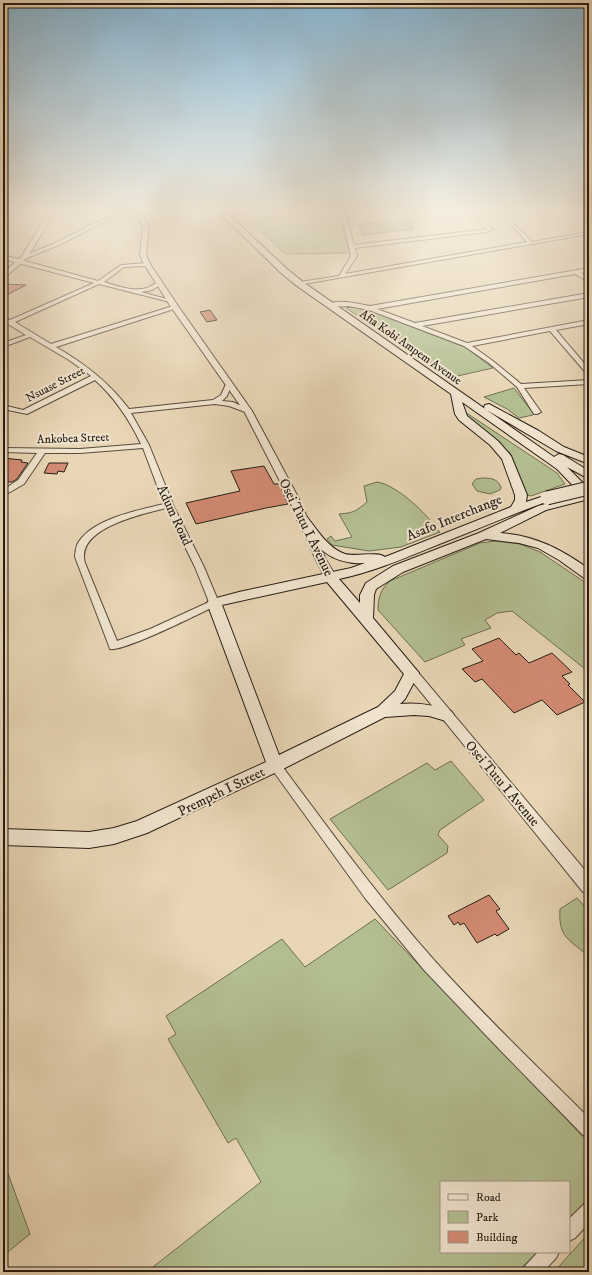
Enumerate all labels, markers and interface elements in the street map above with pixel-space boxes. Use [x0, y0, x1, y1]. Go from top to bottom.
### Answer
street label: Afia Kobi Ampem Avenue [357, 306, 465, 388]
street label: Nsuase Street [23, 363, 87, 406]
street label: Ankobea Street [37, 430, 110, 447]
street label: Osei Tutu I Avenue [275, 476, 338, 580]
street label: Adum Road [152, 482, 196, 549]
street label: Asafo Interchange [404, 491, 505, 545]
street label: Osei Tutu I Avenue [461, 737, 544, 830]
street label: Prempeh I Street [175, 763, 268, 821]
legend [440, 1181, 570, 1253]
text: Road [476, 1190, 501, 1205]
text: Park [476, 1210, 498, 1225]
text: Building [476, 1230, 517, 1245]

